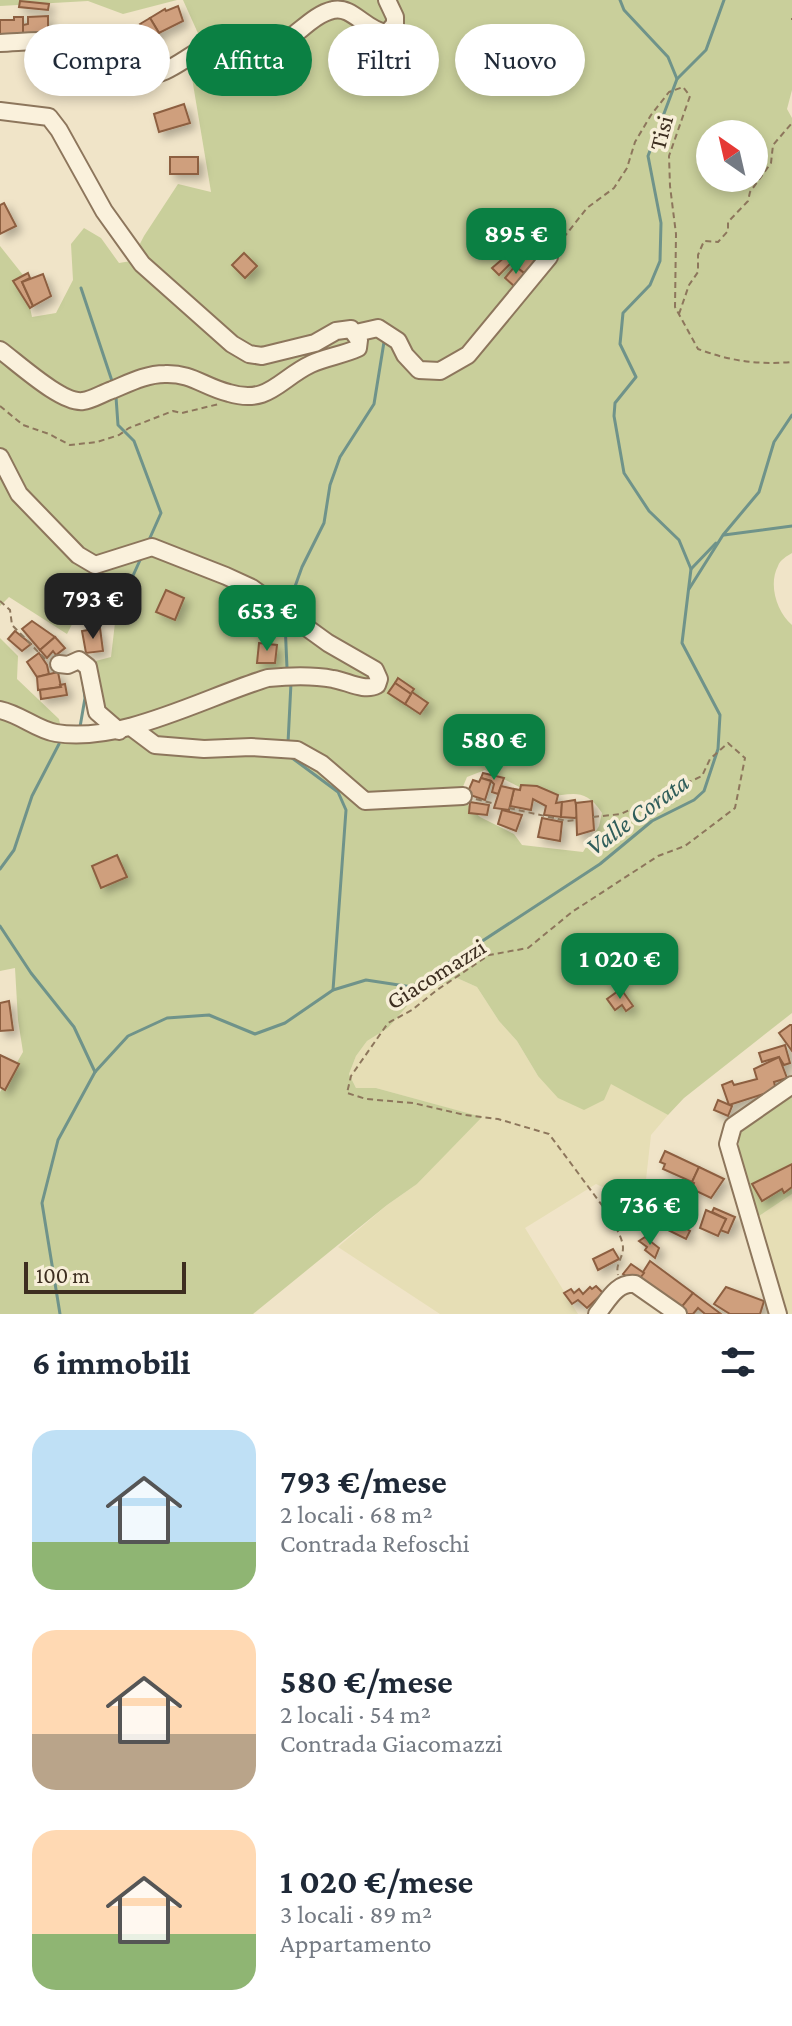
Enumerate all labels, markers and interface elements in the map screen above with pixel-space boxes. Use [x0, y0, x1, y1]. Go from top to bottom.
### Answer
chip: Compra [24, 24, 170, 96]
chip: Affitta [186, 24, 312, 96]
chip: Filtri [328, 24, 439, 96]
chip: Nuovo [455, 24, 585, 96]
street label: Tisi [643, 112, 678, 153]
north arrow [696, 120, 768, 192]
map controls [696, 120, 768, 192]
pin: 895 € [460, 208, 572, 276]
text: 895 € [484, 219, 548, 248]
pin: 793 € [37, 573, 149, 641]
text: 793 € [62, 584, 124, 613]
pin: 653 € [211, 585, 323, 653]
text: 653 € [237, 596, 297, 625]
pin: 580 € [438, 714, 550, 782]
text: 580 € [461, 725, 527, 754]
water label: Valle Corata [580, 767, 694, 861]
street label: Giacomazzi [381, 933, 490, 1015]
pin: 1 020 € [546, 933, 694, 1001]
text: 1 020 € [579, 944, 661, 973]
pin: 736 € [594, 1179, 706, 1247]
text: 736 € [619, 1190, 681, 1219]
scale bar [24, 1258, 186, 1294]
text: 100 m [36, 1263, 90, 1288]
icon: filters [716, 1340, 760, 1384]
text: 6 immobili [32, 1344, 190, 1381]
icon: home [96, 1462, 192, 1558]
text: 793 €/mese [280, 1463, 447, 1500]
text: 2 locali · 68 m² [280, 1500, 433, 1529]
text: Contrada Refoschi [280, 1529, 470, 1558]
icon: home [96, 1662, 192, 1758]
text: 580 €/mese [280, 1663, 453, 1700]
text: 2 locali · 54 m² [280, 1700, 431, 1729]
text: Contrada Giacomazzi [280, 1729, 503, 1758]
icon: home [96, 1862, 192, 1958]
text: 1 020 €/mese [280, 1863, 473, 1900]
text: 3 locali · 89 m² [280, 1900, 432, 1929]
text: Appartamento [280, 1929, 431, 1958]

